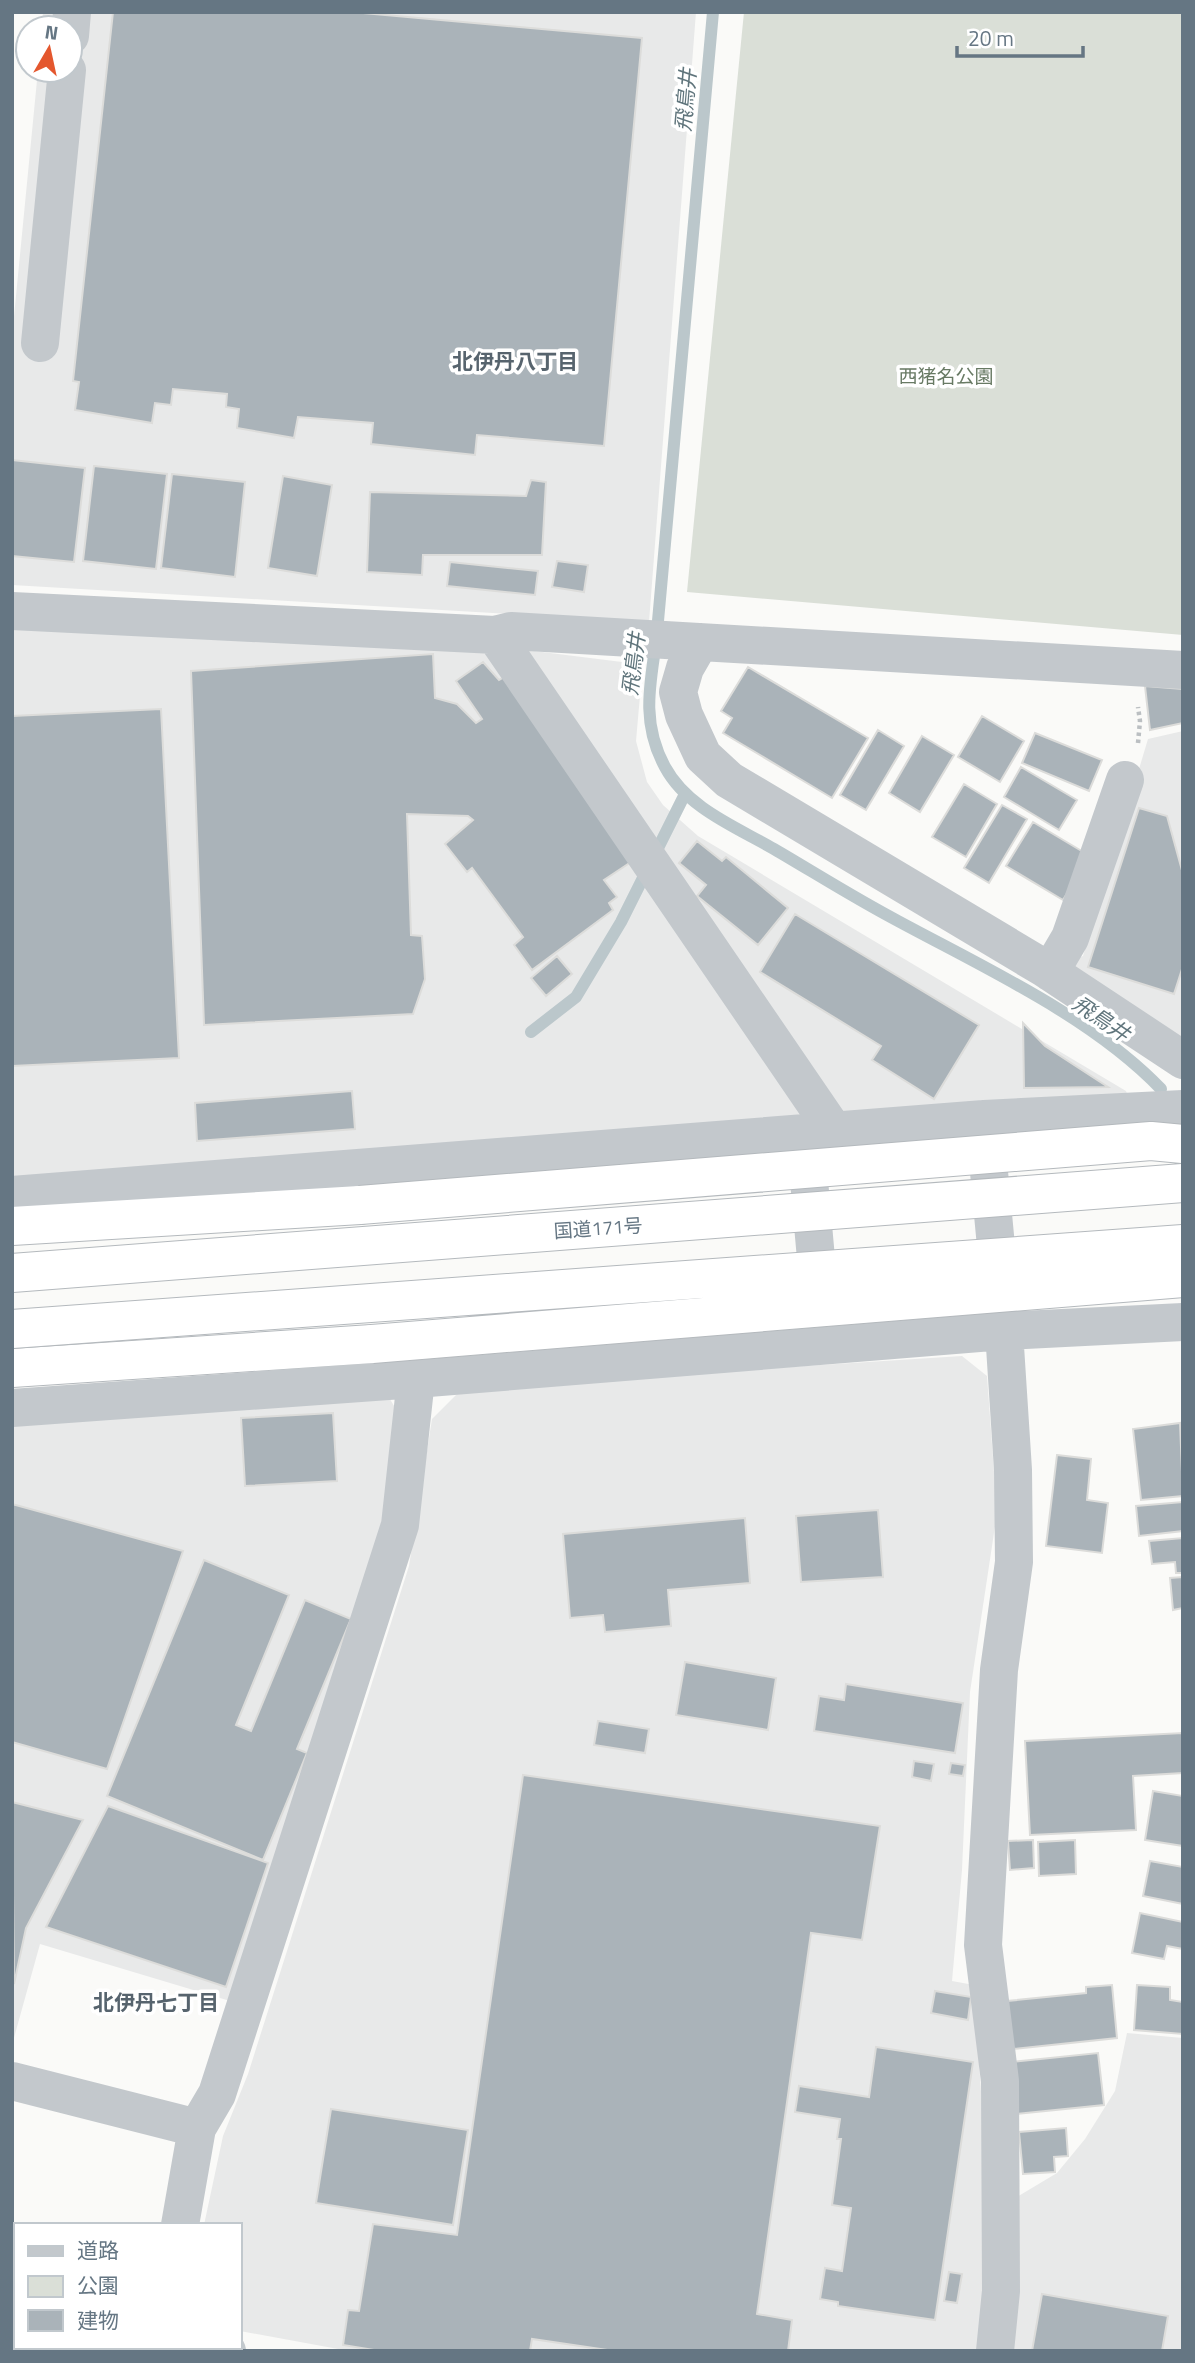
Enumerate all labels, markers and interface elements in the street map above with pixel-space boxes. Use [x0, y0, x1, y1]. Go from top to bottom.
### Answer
north arrow [14, 14, 84, 84]
scale bar [957, 14, 1083, 58]
text: N [43, 16, 61, 47]
text: 20 m [968, 22, 1014, 54]
water label: 飛鳥井 [666, 65, 704, 133]
district label: 北伊丹八丁目 [452, 345, 578, 377]
park label: 西猪名公園 [898, 361, 994, 390]
water label: 飛鳥井 [613, 629, 653, 697]
water label: 飛鳥井 [1066, 987, 1138, 1050]
street label: 国道171号 [553, 1210, 643, 1245]
district label: 北伊丹七丁目 [93, 1986, 219, 2018]
legend [14, 2223, 242, 2349]
text: 道路 [77, 2234, 119, 2266]
text: 公園 [77, 2269, 119, 2301]
text: 建物 [77, 2304, 119, 2336]

